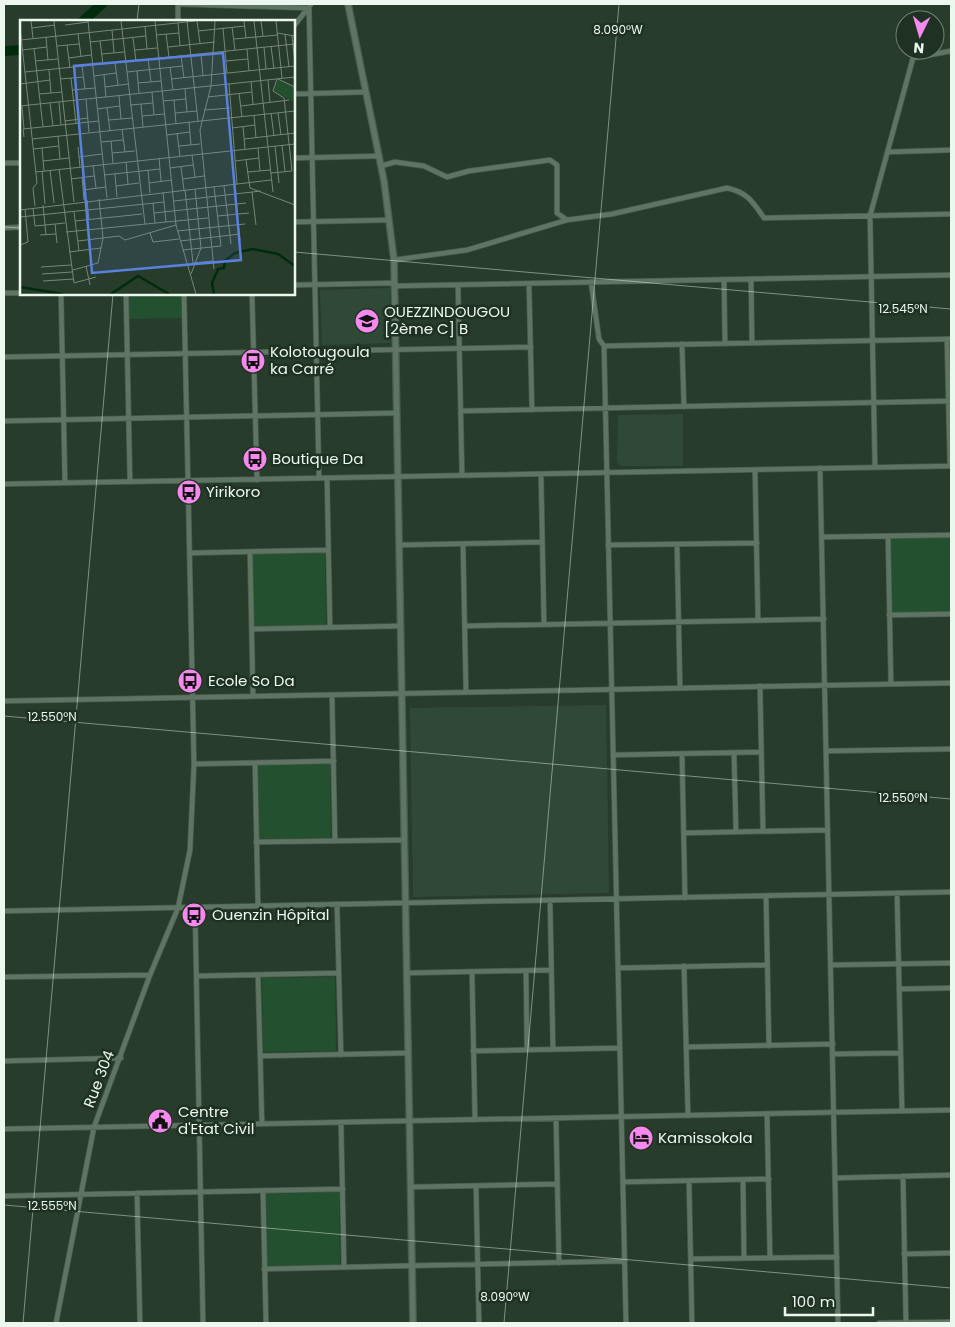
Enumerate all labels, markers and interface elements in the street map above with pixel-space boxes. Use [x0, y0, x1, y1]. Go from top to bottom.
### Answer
north arrow [895, 10, 945, 60]
inset map [20, 20, 295, 295]
text: 8.090°W [593, 21, 643, 38]
text: N [913, 38, 925, 58]
text: 12.545°N [878, 300, 928, 317]
place label: OUEZZINDOUGOU [2ème C] B [384, 301, 510, 339]
school or university icon: OUEZZINDOUGOU [2ème C] B [354, 308, 380, 334]
place label: Kolotougoula ka Carré [270, 341, 370, 379]
bus stop icon: Kolotougoula ka Carré [240, 348, 266, 374]
bus stop icon: Boutique Da [242, 446, 268, 472]
place label: Boutique Da [272, 448, 363, 469]
bus stop icon: Yirikoro [176, 479, 202, 505]
place label: Yirikoro [206, 481, 260, 502]
bus stop icon: Ecole So Da [177, 668, 203, 694]
place label: Ecole So Da [208, 670, 295, 691]
text: 12.550°N [27, 708, 77, 725]
text: 12.550°N [878, 789, 928, 806]
bus stop icon: Ouenzin Hôpital [181, 902, 207, 928]
place label: Ouenzin Hôpital [212, 904, 330, 925]
street label: Rue 304 [78, 1047, 119, 1110]
place label: Centre d'Etat Civil [178, 1101, 254, 1139]
public building icon: Centre d'Etat Civil [147, 1108, 173, 1134]
hotel icon: Kamissokola [628, 1125, 654, 1151]
place label: Kamissokola [658, 1127, 753, 1148]
text: 12.555°N [27, 1197, 77, 1214]
scale bar [785, 1284, 872, 1316]
text: 8.090°W [480, 1288, 530, 1305]
text: 100 m [792, 1291, 835, 1312]

